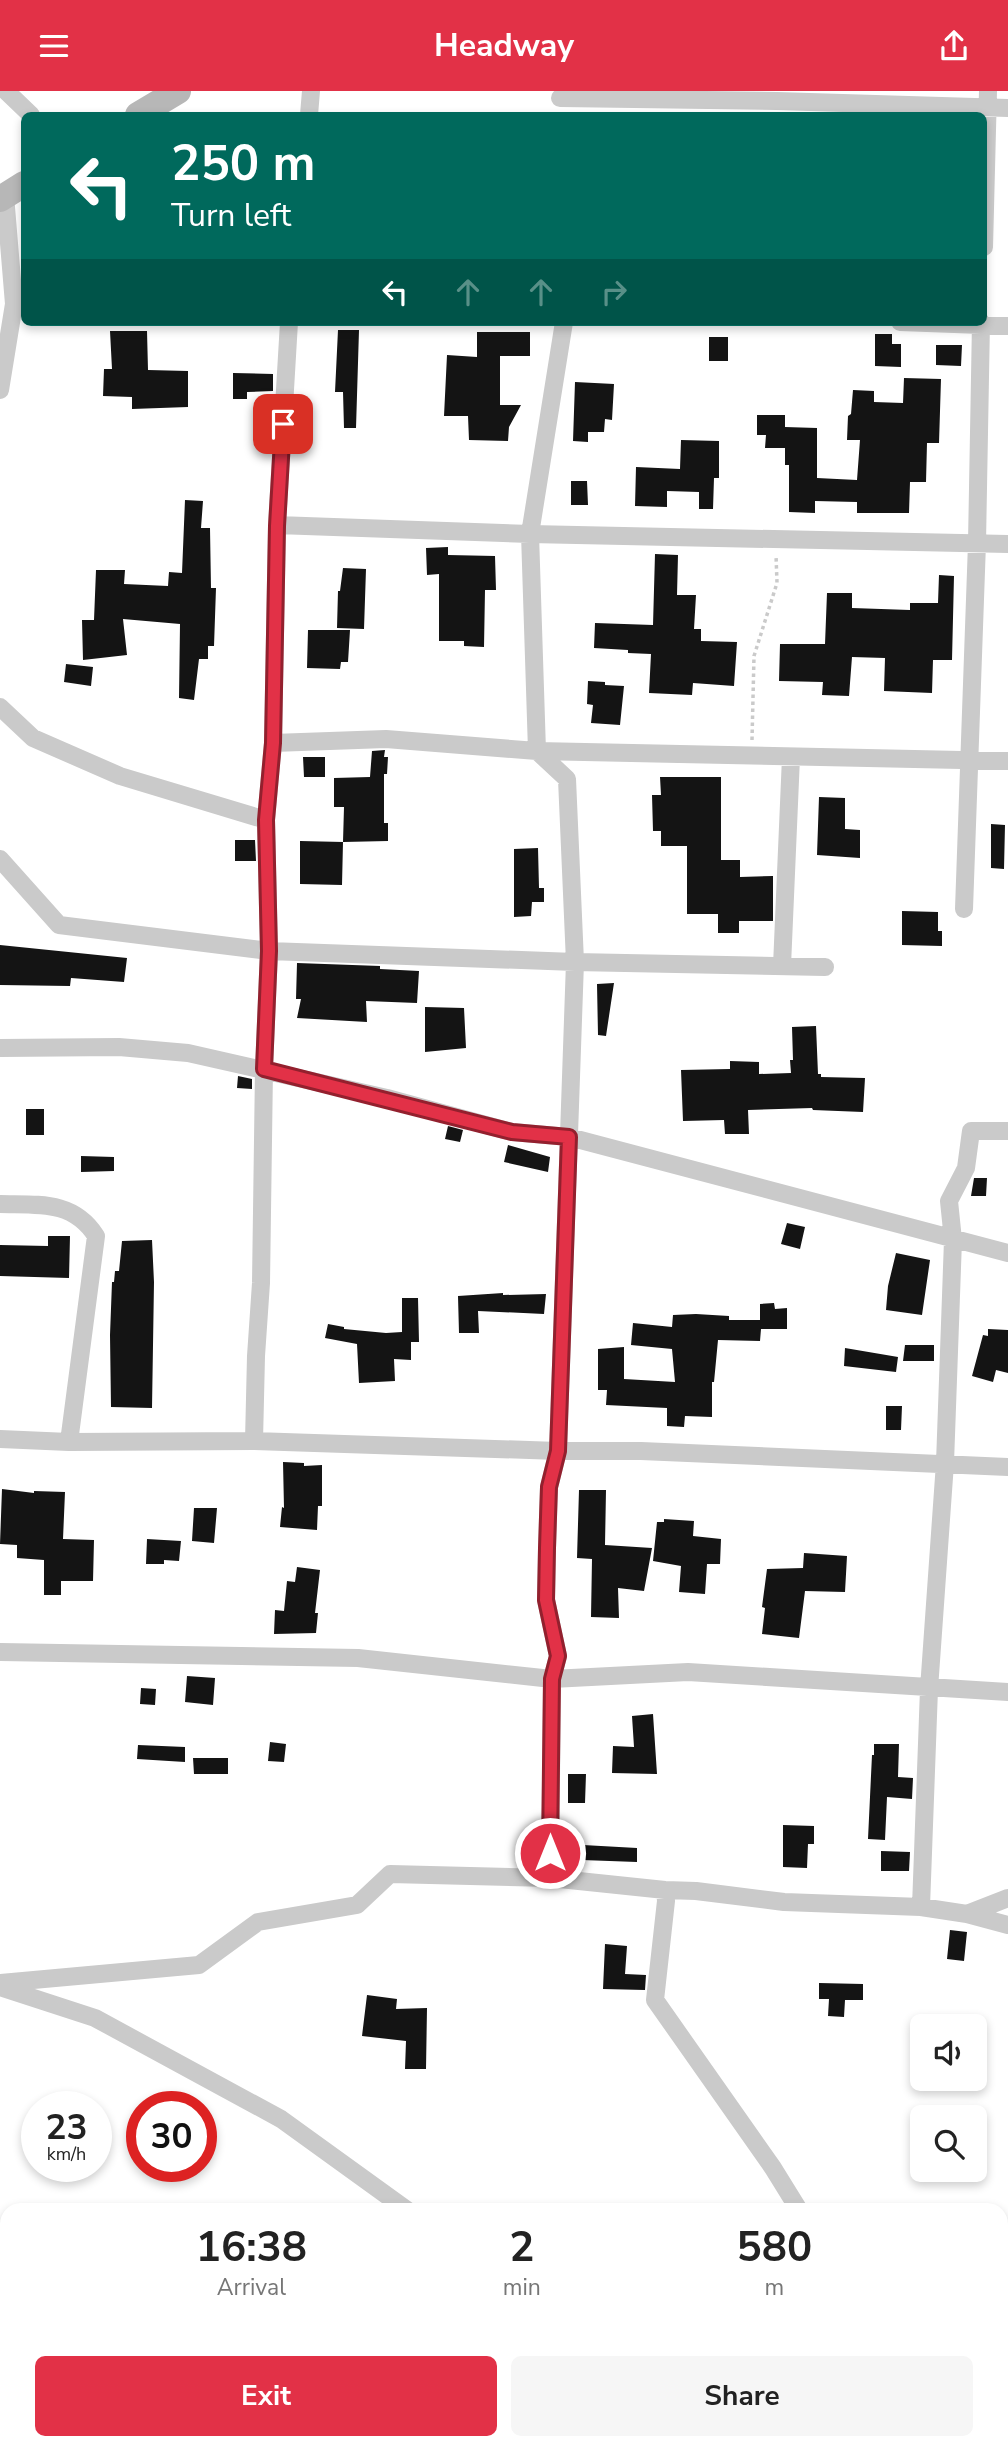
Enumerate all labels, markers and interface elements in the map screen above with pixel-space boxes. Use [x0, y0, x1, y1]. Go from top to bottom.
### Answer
text: Headway [434, 24, 574, 67]
icon: menu [35, 27, 73, 65]
icon: share [935, 27, 973, 65]
text: 250 m [171, 130, 315, 197]
icon: left [56, 140, 147, 231]
text: Turn left [171, 194, 291, 237]
icon: left [376, 273, 414, 311]
icon: ahead [449, 273, 487, 311]
icon: ahead [522, 273, 560, 311]
icon: right [595, 273, 633, 311]
pin [253, 394, 313, 454]
icon: arrive [264, 405, 302, 443]
position arrow [513, 1816, 587, 1890]
map controls [910, 2014, 987, 2182]
button: sound [910, 2014, 987, 2091]
speed limit sign: 30 [126, 2091, 217, 2182]
text: 23 [45, 2104, 88, 2151]
button: search [910, 2105, 987, 2182]
text: km/h [47, 2142, 86, 2166]
text: 16:38 [196, 2219, 307, 2276]
text: 2 [509, 2219, 534, 2276]
text: 580 [737, 2219, 812, 2276]
text: Arrival [217, 2272, 286, 2303]
text: min [503, 2272, 541, 2303]
text: m [765, 2272, 784, 2303]
button: Exit [35, 2356, 497, 2436]
button: Share [511, 2356, 973, 2436]

